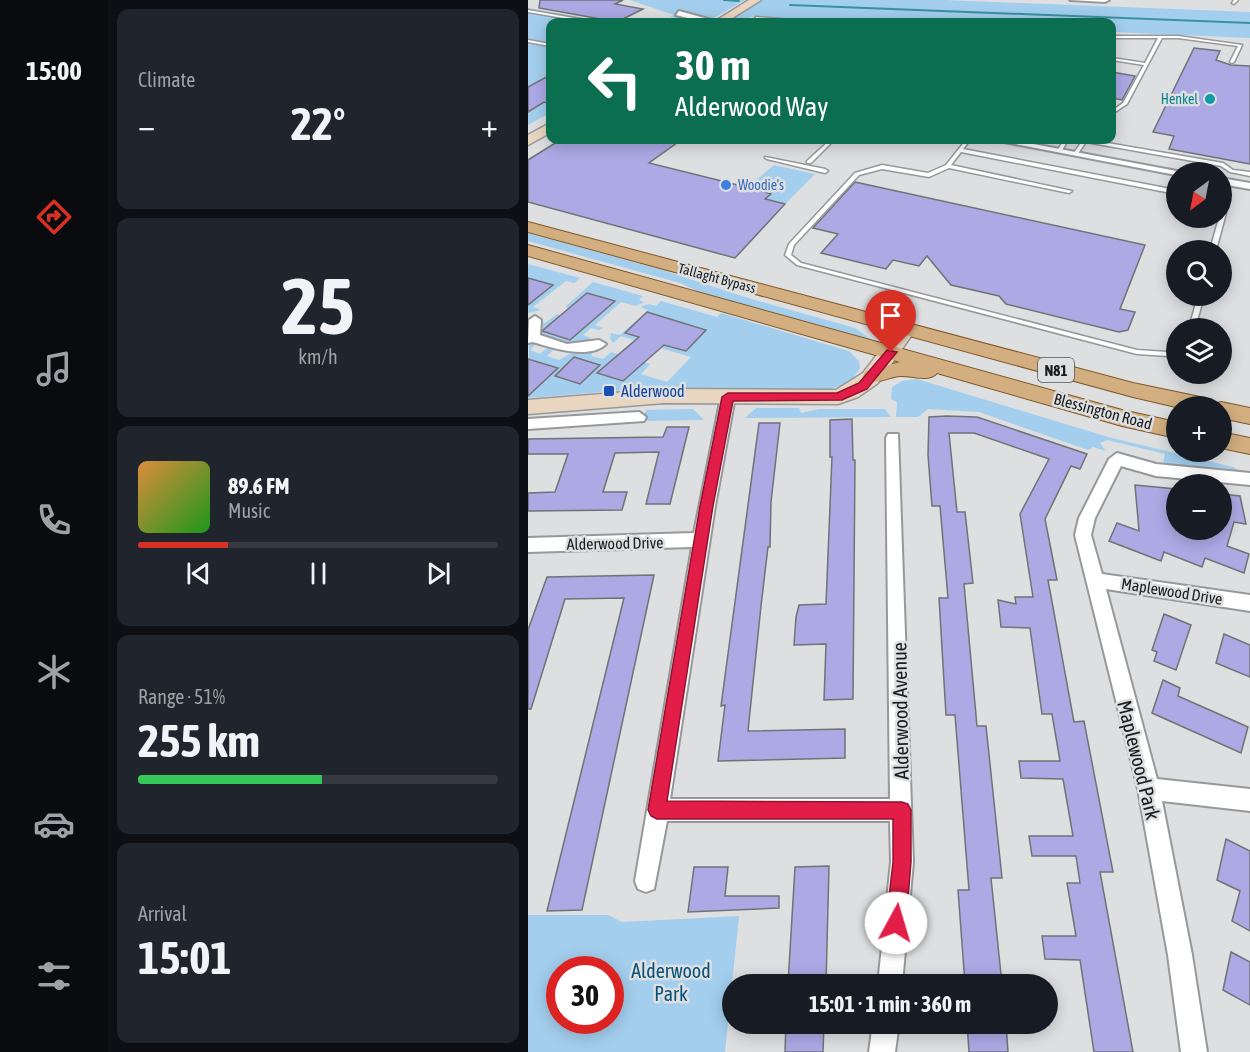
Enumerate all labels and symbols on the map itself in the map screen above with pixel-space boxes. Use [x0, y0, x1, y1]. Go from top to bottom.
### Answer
place label: Henkel [1161, 91, 1198, 107]
marker: Henkel [1203, 92, 1217, 106]
north arrow [1166, 162, 1232, 228]
place label: Woodie's [738, 177, 784, 193]
marker: Woodie's [719, 178, 733, 192]
street label: Tallaght Bypass [676, 260, 758, 296]
pin [865, 290, 916, 352]
road number: N81 [1038, 358, 1074, 382]
place label: Alderwood [621, 382, 685, 400]
marker: Alderwood [602, 384, 616, 398]
street label: Blessington Road [1052, 389, 1154, 434]
street label: Alderwood Drive [566, 533, 664, 553]
street label: Maplewood Drive [1120, 574, 1224, 609]
street label: Alderwood Avenue [887, 642, 913, 780]
street label: Maplewood Park [1113, 698, 1165, 822]
position arrow [864, 891, 928, 955]
speed limit sign: 30 [546, 956, 624, 1034]
park label: Alderwood Park [631, 959, 711, 1005]

